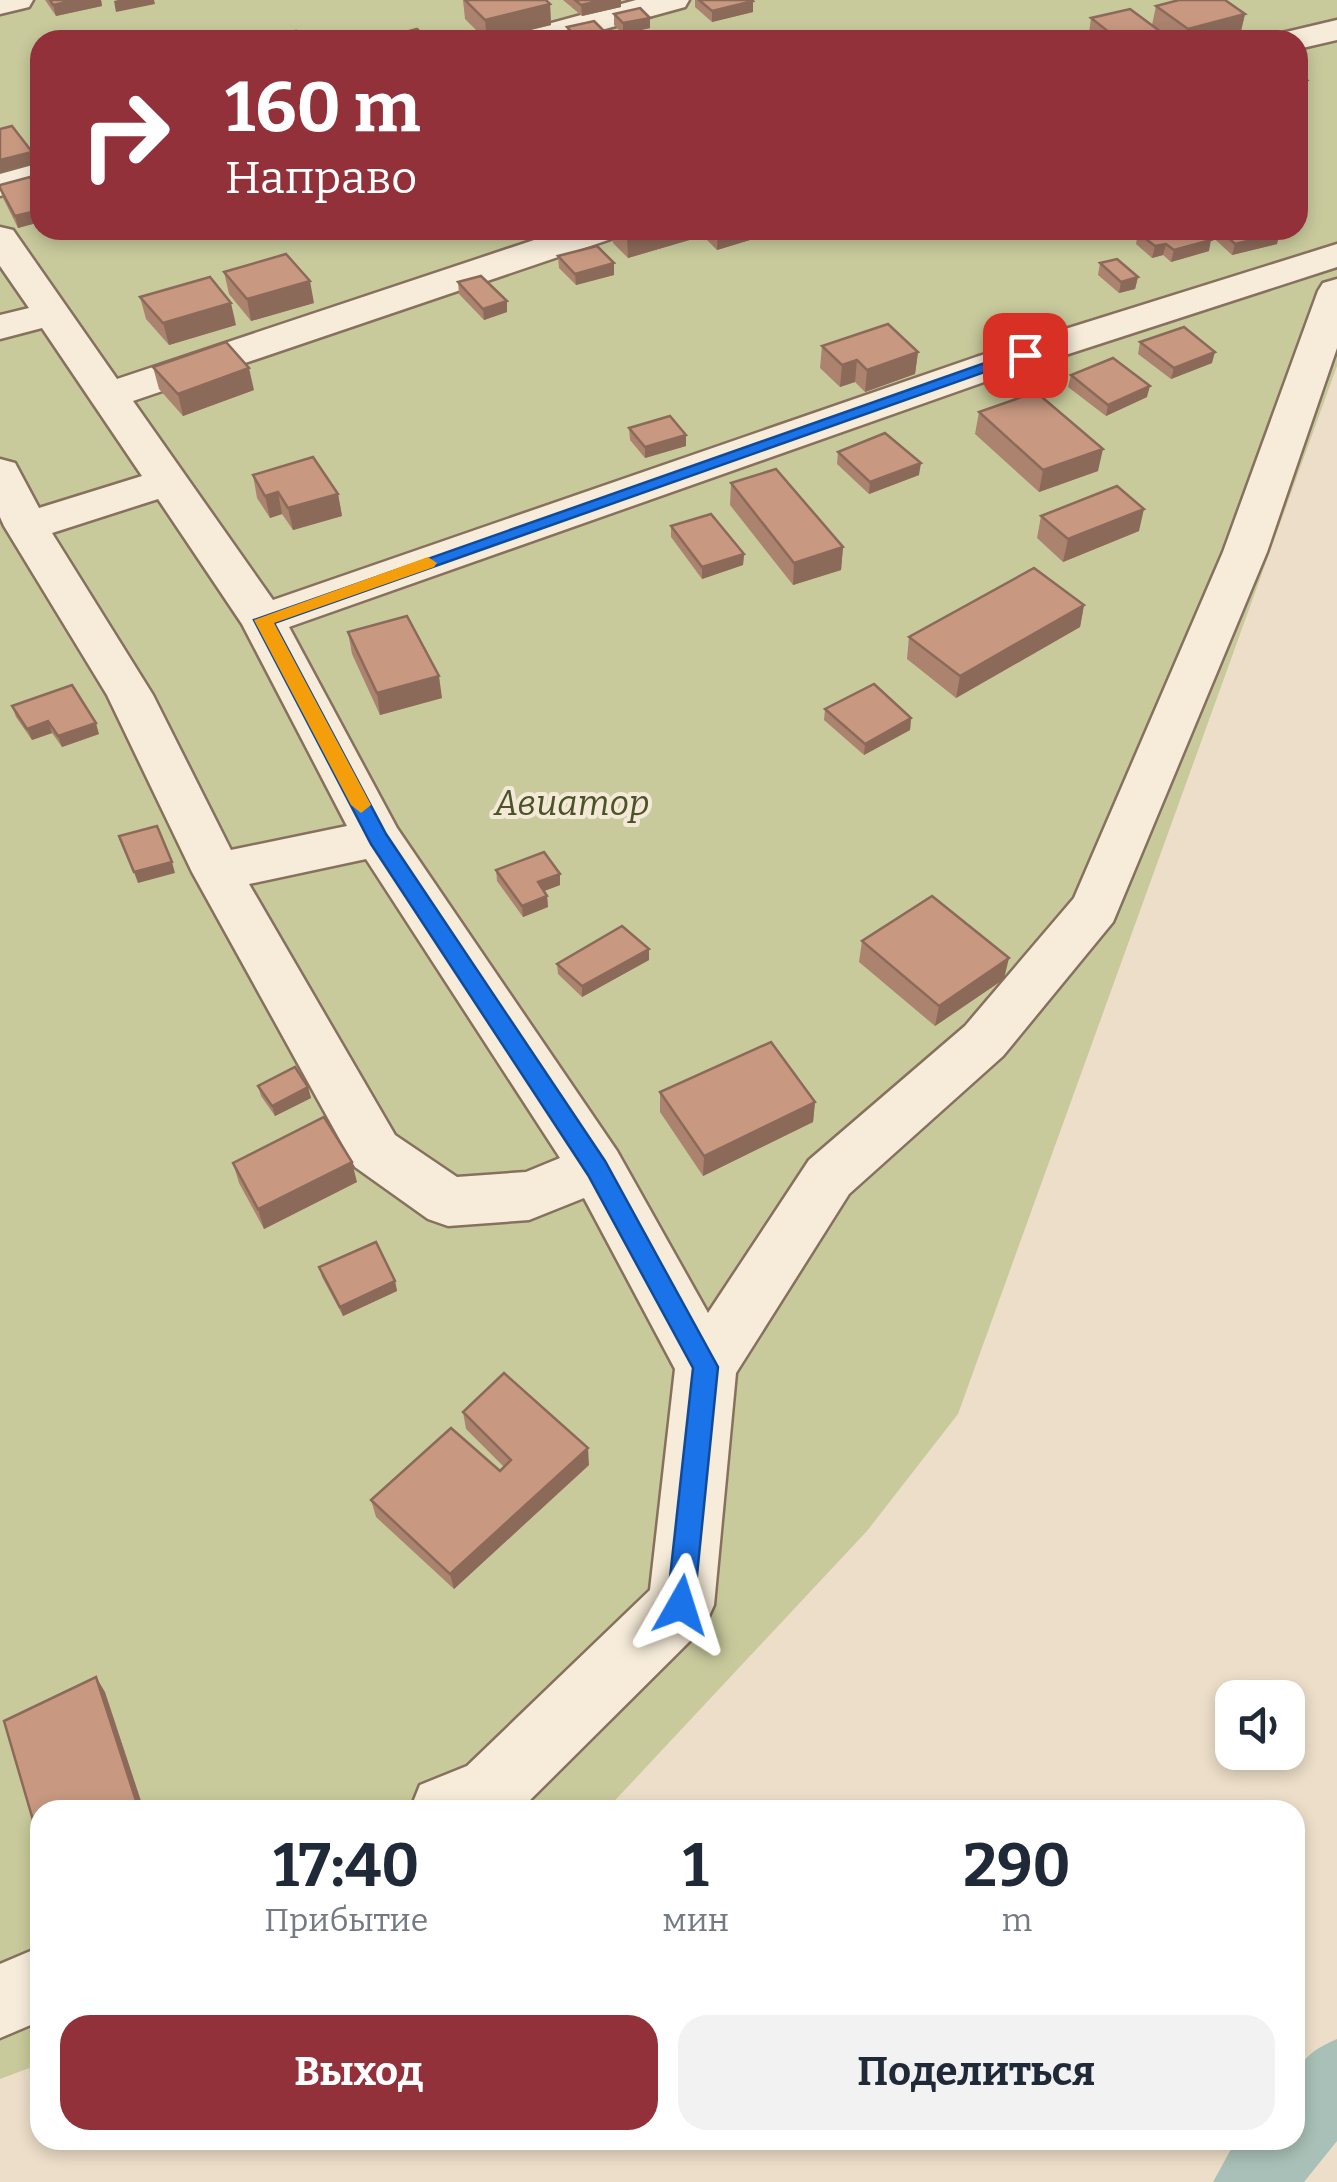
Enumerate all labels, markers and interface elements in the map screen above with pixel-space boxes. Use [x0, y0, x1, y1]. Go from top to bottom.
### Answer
text: 160 m [225, 66, 420, 150]
icon: right [60, 70, 190, 200]
text: Направо [225, 151, 417, 205]
pin [983, 313, 1068, 398]
icon: arrive [998, 328, 1053, 383]
park label: Авиатор [492, 782, 650, 824]
position arrow [629, 1553, 733, 1657]
map controls [1215, 1680, 1305, 1770]
button: sound [1215, 1680, 1305, 1770]
text: 17:40 [273, 1830, 419, 1902]
text: 1 [683, 1830, 709, 1902]
text: 290 [963, 1830, 1071, 1902]
text: Прибытие [264, 1901, 428, 1939]
text: мин [663, 1901, 729, 1939]
text: m [1002, 1901, 1032, 1939]
button: Выход [60, 2015, 658, 2130]
button: Поделиться [678, 2015, 1275, 2130]

